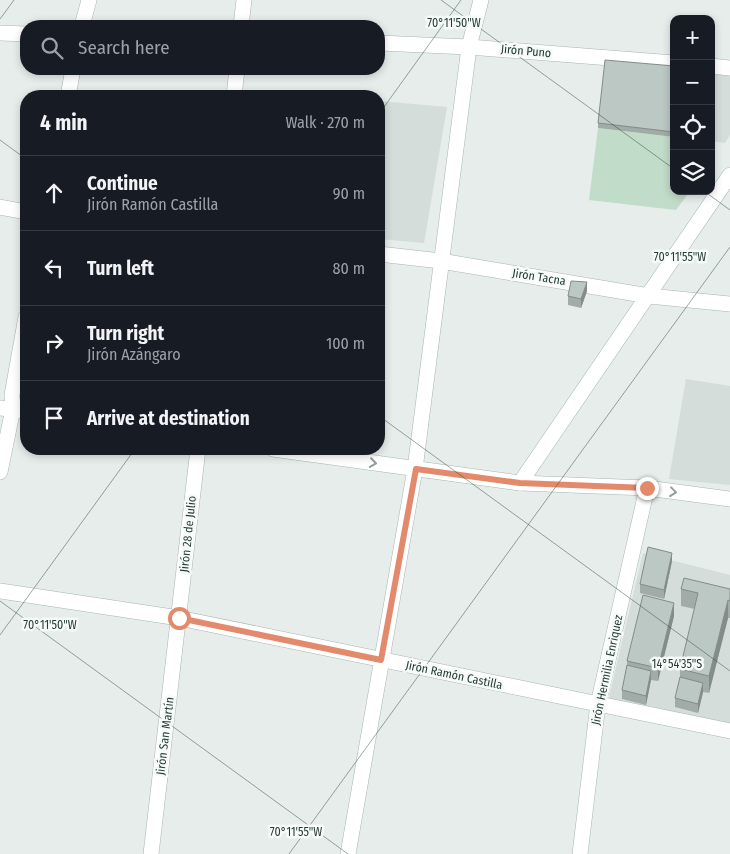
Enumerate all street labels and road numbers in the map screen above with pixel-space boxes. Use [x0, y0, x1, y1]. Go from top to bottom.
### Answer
street label: Jirón Puno [500, 42, 552, 60]
street label: Jirón Tacna [511, 266, 567, 288]
street label: Jirón 28 de Julio [177, 495, 199, 573]
street label: Jirón Hermilia Enriquez [588, 613, 626, 726]
street label: Jirón Ramón Castilla [404, 658, 504, 692]
street label: Jirón San Martín [153, 696, 177, 776]

